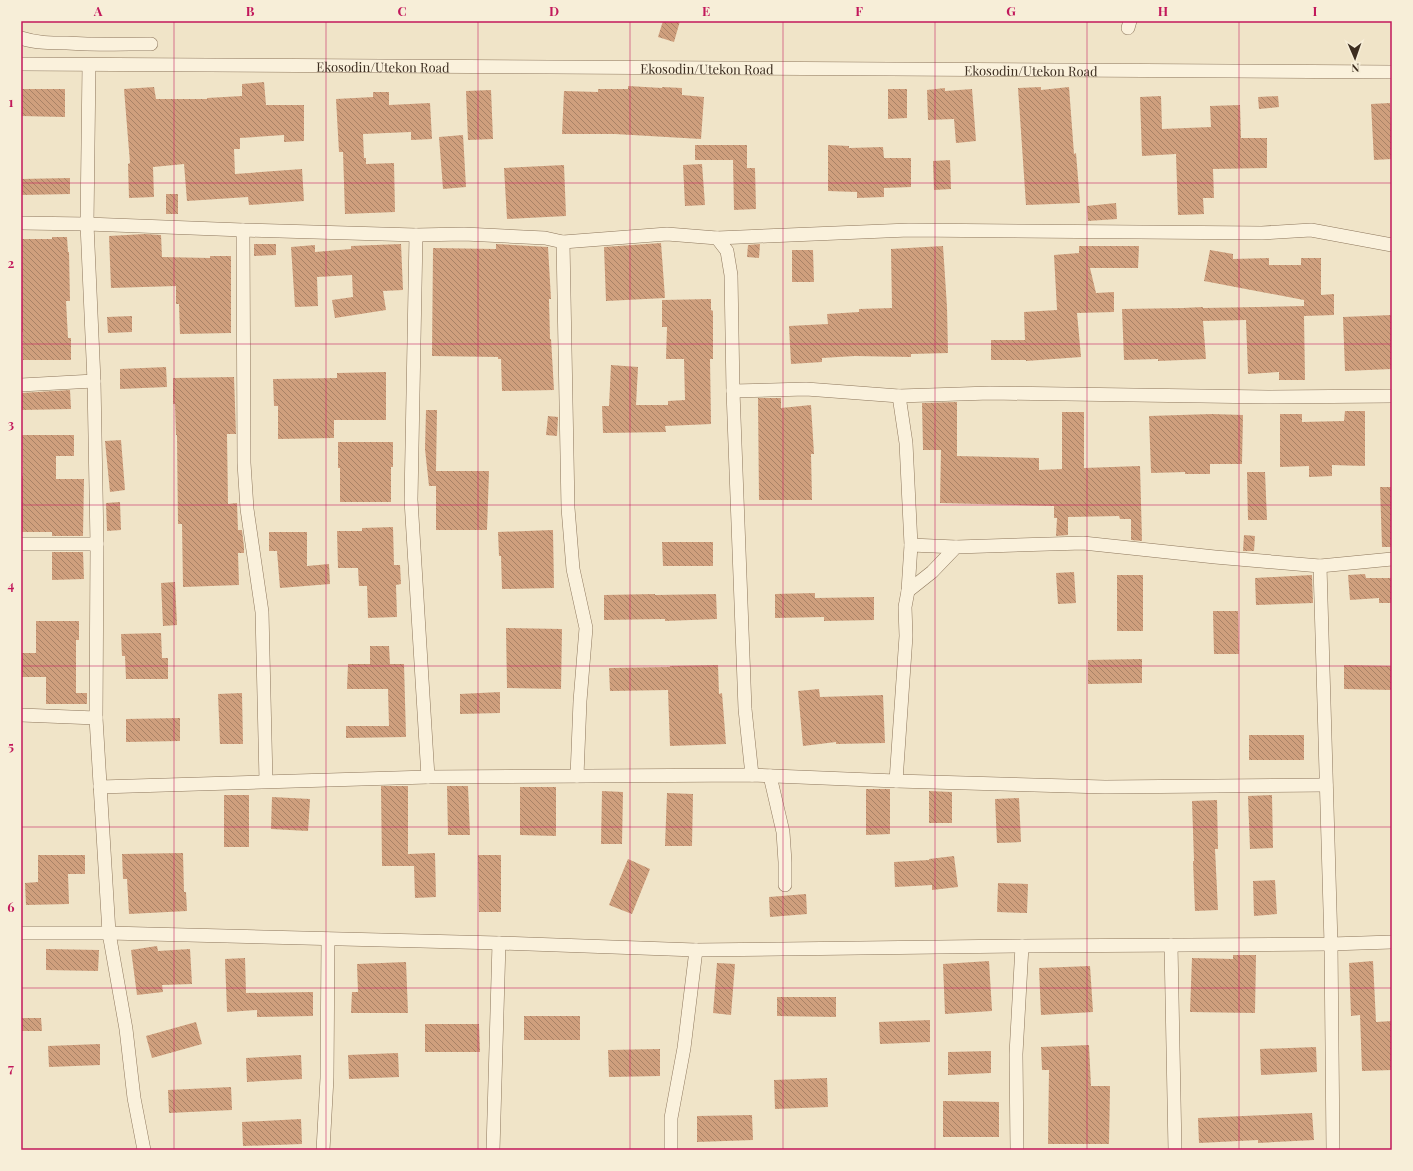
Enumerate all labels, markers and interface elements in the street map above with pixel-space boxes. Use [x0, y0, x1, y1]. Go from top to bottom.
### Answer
text: A [93, 2, 103, 19]
text: B [246, 2, 255, 19]
text: C [397, 2, 407, 19]
text: D [549, 2, 559, 19]
text: E [702, 2, 710, 19]
text: F [855, 2, 863, 19]
text: G [1006, 2, 1016, 19]
text: H [1158, 2, 1168, 19]
text: I [1313, 2, 1318, 19]
north arrow [1335, 38, 1375, 78]
street label: Ekosodin/Utekon Road [316, 57, 450, 75]
street label: Ekosodin/Utekon Road [640, 59, 774, 77]
street label: Ekosodin/Utekon Road [964, 61, 1098, 79]
text: N [1351, 61, 1360, 76]
text: 1 [9, 93, 14, 110]
text: 2 [8, 254, 15, 271]
text: 3 [8, 415, 14, 432]
text: 4 [8, 576, 15, 593]
text: 5 [8, 737, 14, 754]
text: 6 [7, 898, 15, 915]
text: 7 [8, 1059, 14, 1076]

